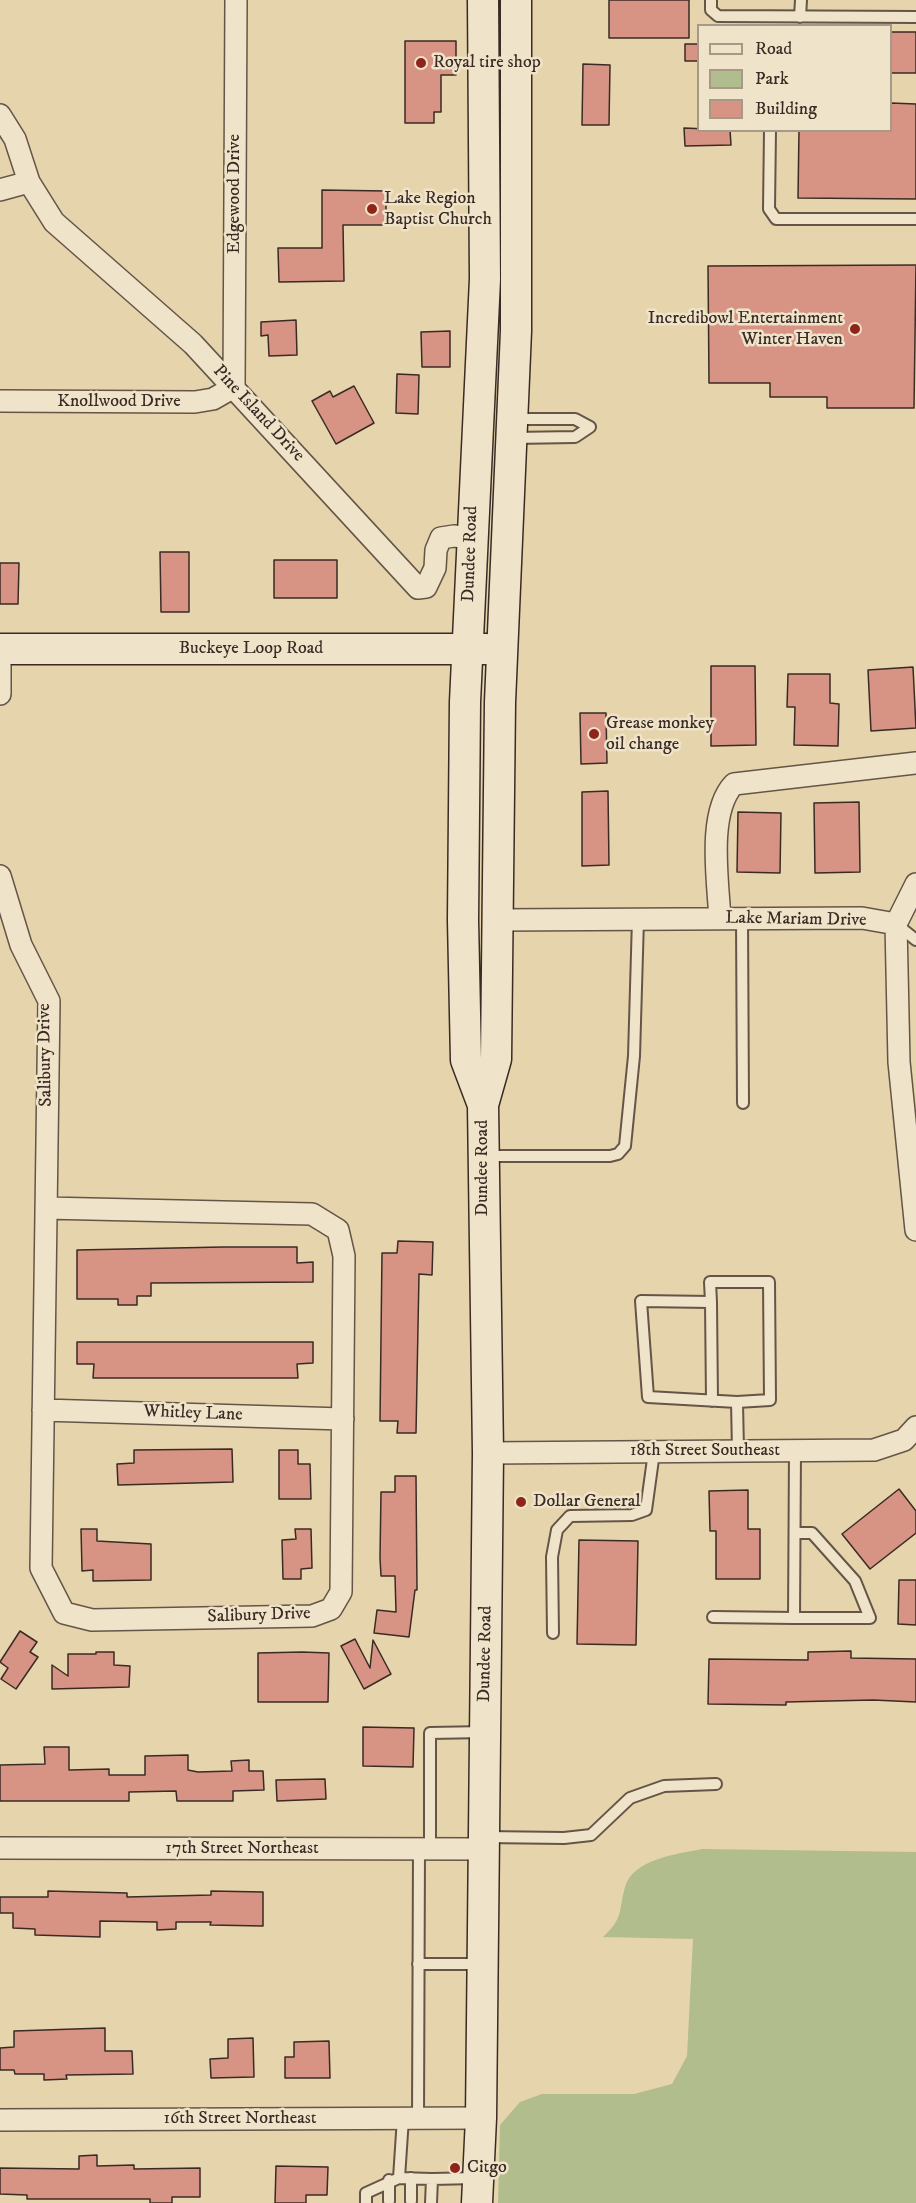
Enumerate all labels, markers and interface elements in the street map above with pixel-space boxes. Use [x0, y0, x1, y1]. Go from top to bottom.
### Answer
legend [697, 24, 892, 132]
text: Road [755, 38, 792, 60]
place label: Royal tire shop [433, 52, 541, 74]
marker: Royal tire shop [414, 56, 428, 70]
text: Park [755, 68, 789, 90]
text: Building [755, 98, 817, 120]
street label: Edgewood Drive [224, 134, 246, 254]
place label: Lake Region Baptist Church [384, 188, 492, 230]
marker: Lake Region Baptist Church [365, 202, 379, 216]
place label: Incredibowl Entertainment Winter Haven [648, 308, 843, 350]
marker: Incredibowl Entertainment Winter Haven [848, 322, 862, 336]
street label: Pine Island Drive [208, 361, 308, 467]
street label: Knollwood Drive [57, 391, 181, 413]
street label: Dundee Road [459, 505, 483, 603]
street label: Buckeye Loop Road [179, 638, 323, 660]
place label: Grease monkey oil change [606, 713, 714, 756]
marker: Grease monkey oil change [587, 727, 601, 741]
street label: Lake Mariam Drive [725, 908, 867, 932]
street label: Salibury Drive [34, 1003, 58, 1107]
street label: Dundee Road [472, 1120, 494, 1216]
street label: Whitley Lane [143, 1401, 243, 1427]
street label: 18th Street Southeast [630, 1440, 780, 1462]
place label: Dollar General [533, 1491, 641, 1513]
marker: Dollar General [514, 1495, 528, 1509]
street label: Salibury Drive [207, 1603, 311, 1629]
street label: Dundee Road [474, 1606, 498, 1702]
street label: 17th Street Northeast [165, 1838, 319, 1860]
street label: 16th Street Northeast [163, 2108, 317, 2130]
place label: Citgo [467, 2157, 507, 2179]
marker: Citgo [448, 2161, 462, 2175]

